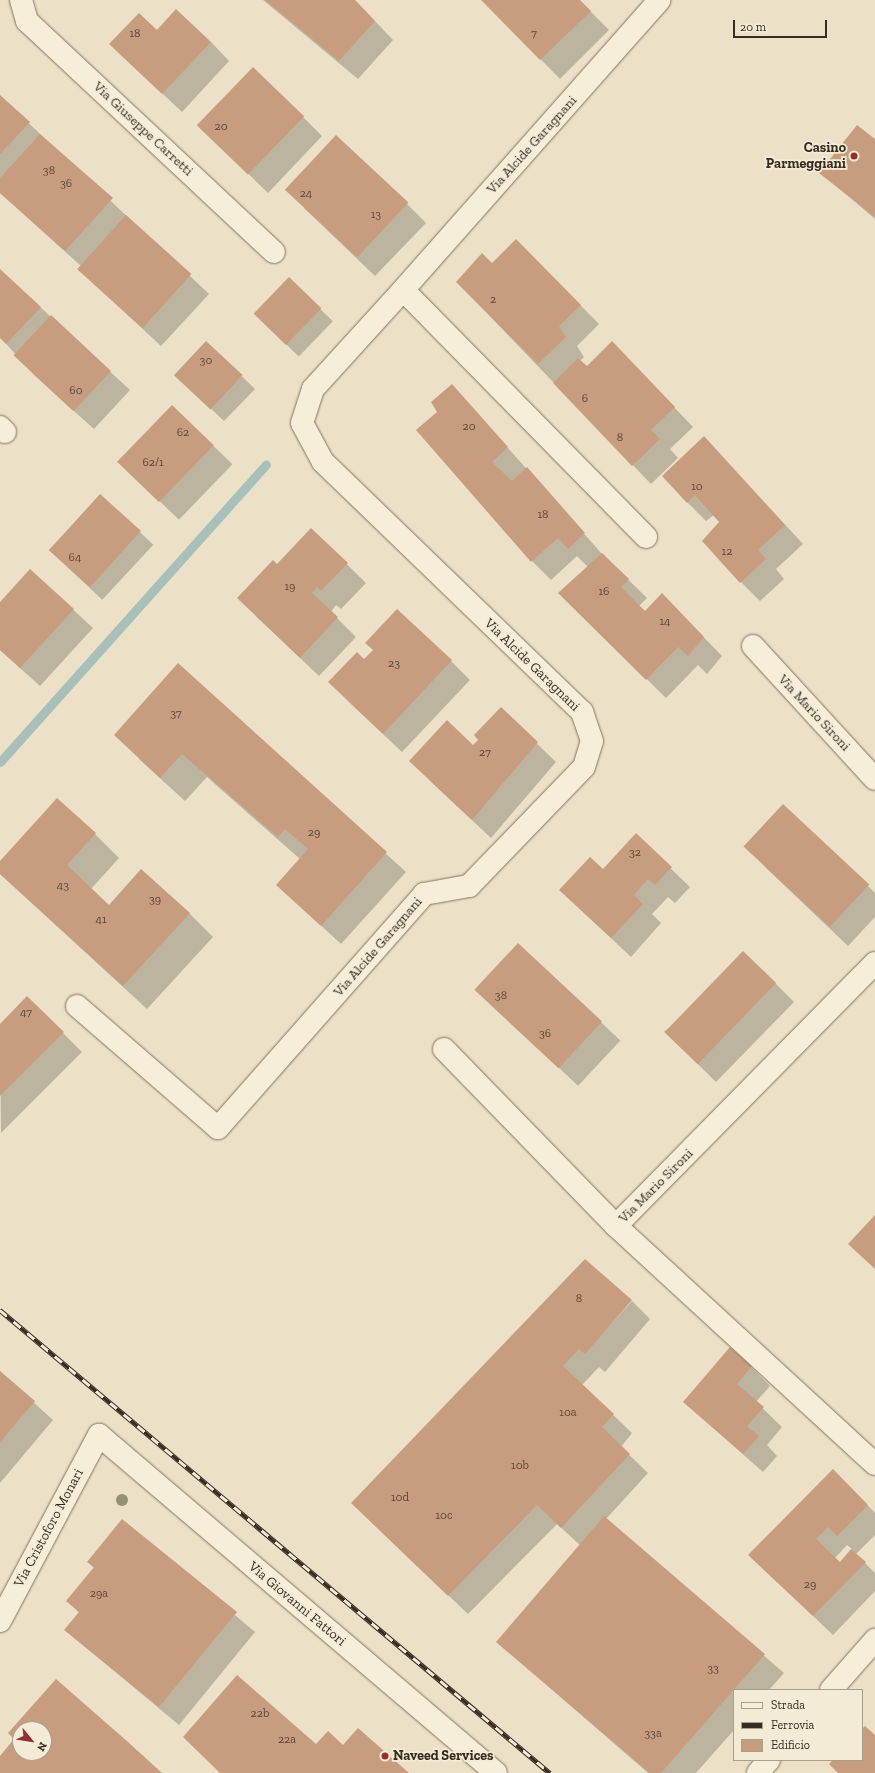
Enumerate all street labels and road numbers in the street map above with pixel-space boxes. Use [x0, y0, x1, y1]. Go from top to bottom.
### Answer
street label: Via Giuseppe Carretti [90, 78, 196, 180]
street label: Via Alcide Garagnani [483, 92, 581, 198]
street label: Via Alcide Garagnani [481, 615, 583, 715]
street label: Via Mario Sironi [774, 671, 854, 755]
street label: Via Alcide Garagnani [330, 894, 426, 1000]
street label: Via Mario Sironi [615, 1145, 697, 1227]
street label: Via Cristoforo Monari [11, 1466, 87, 1590]
street label: Via Giovanni Fattori [245, 1558, 349, 1650]

